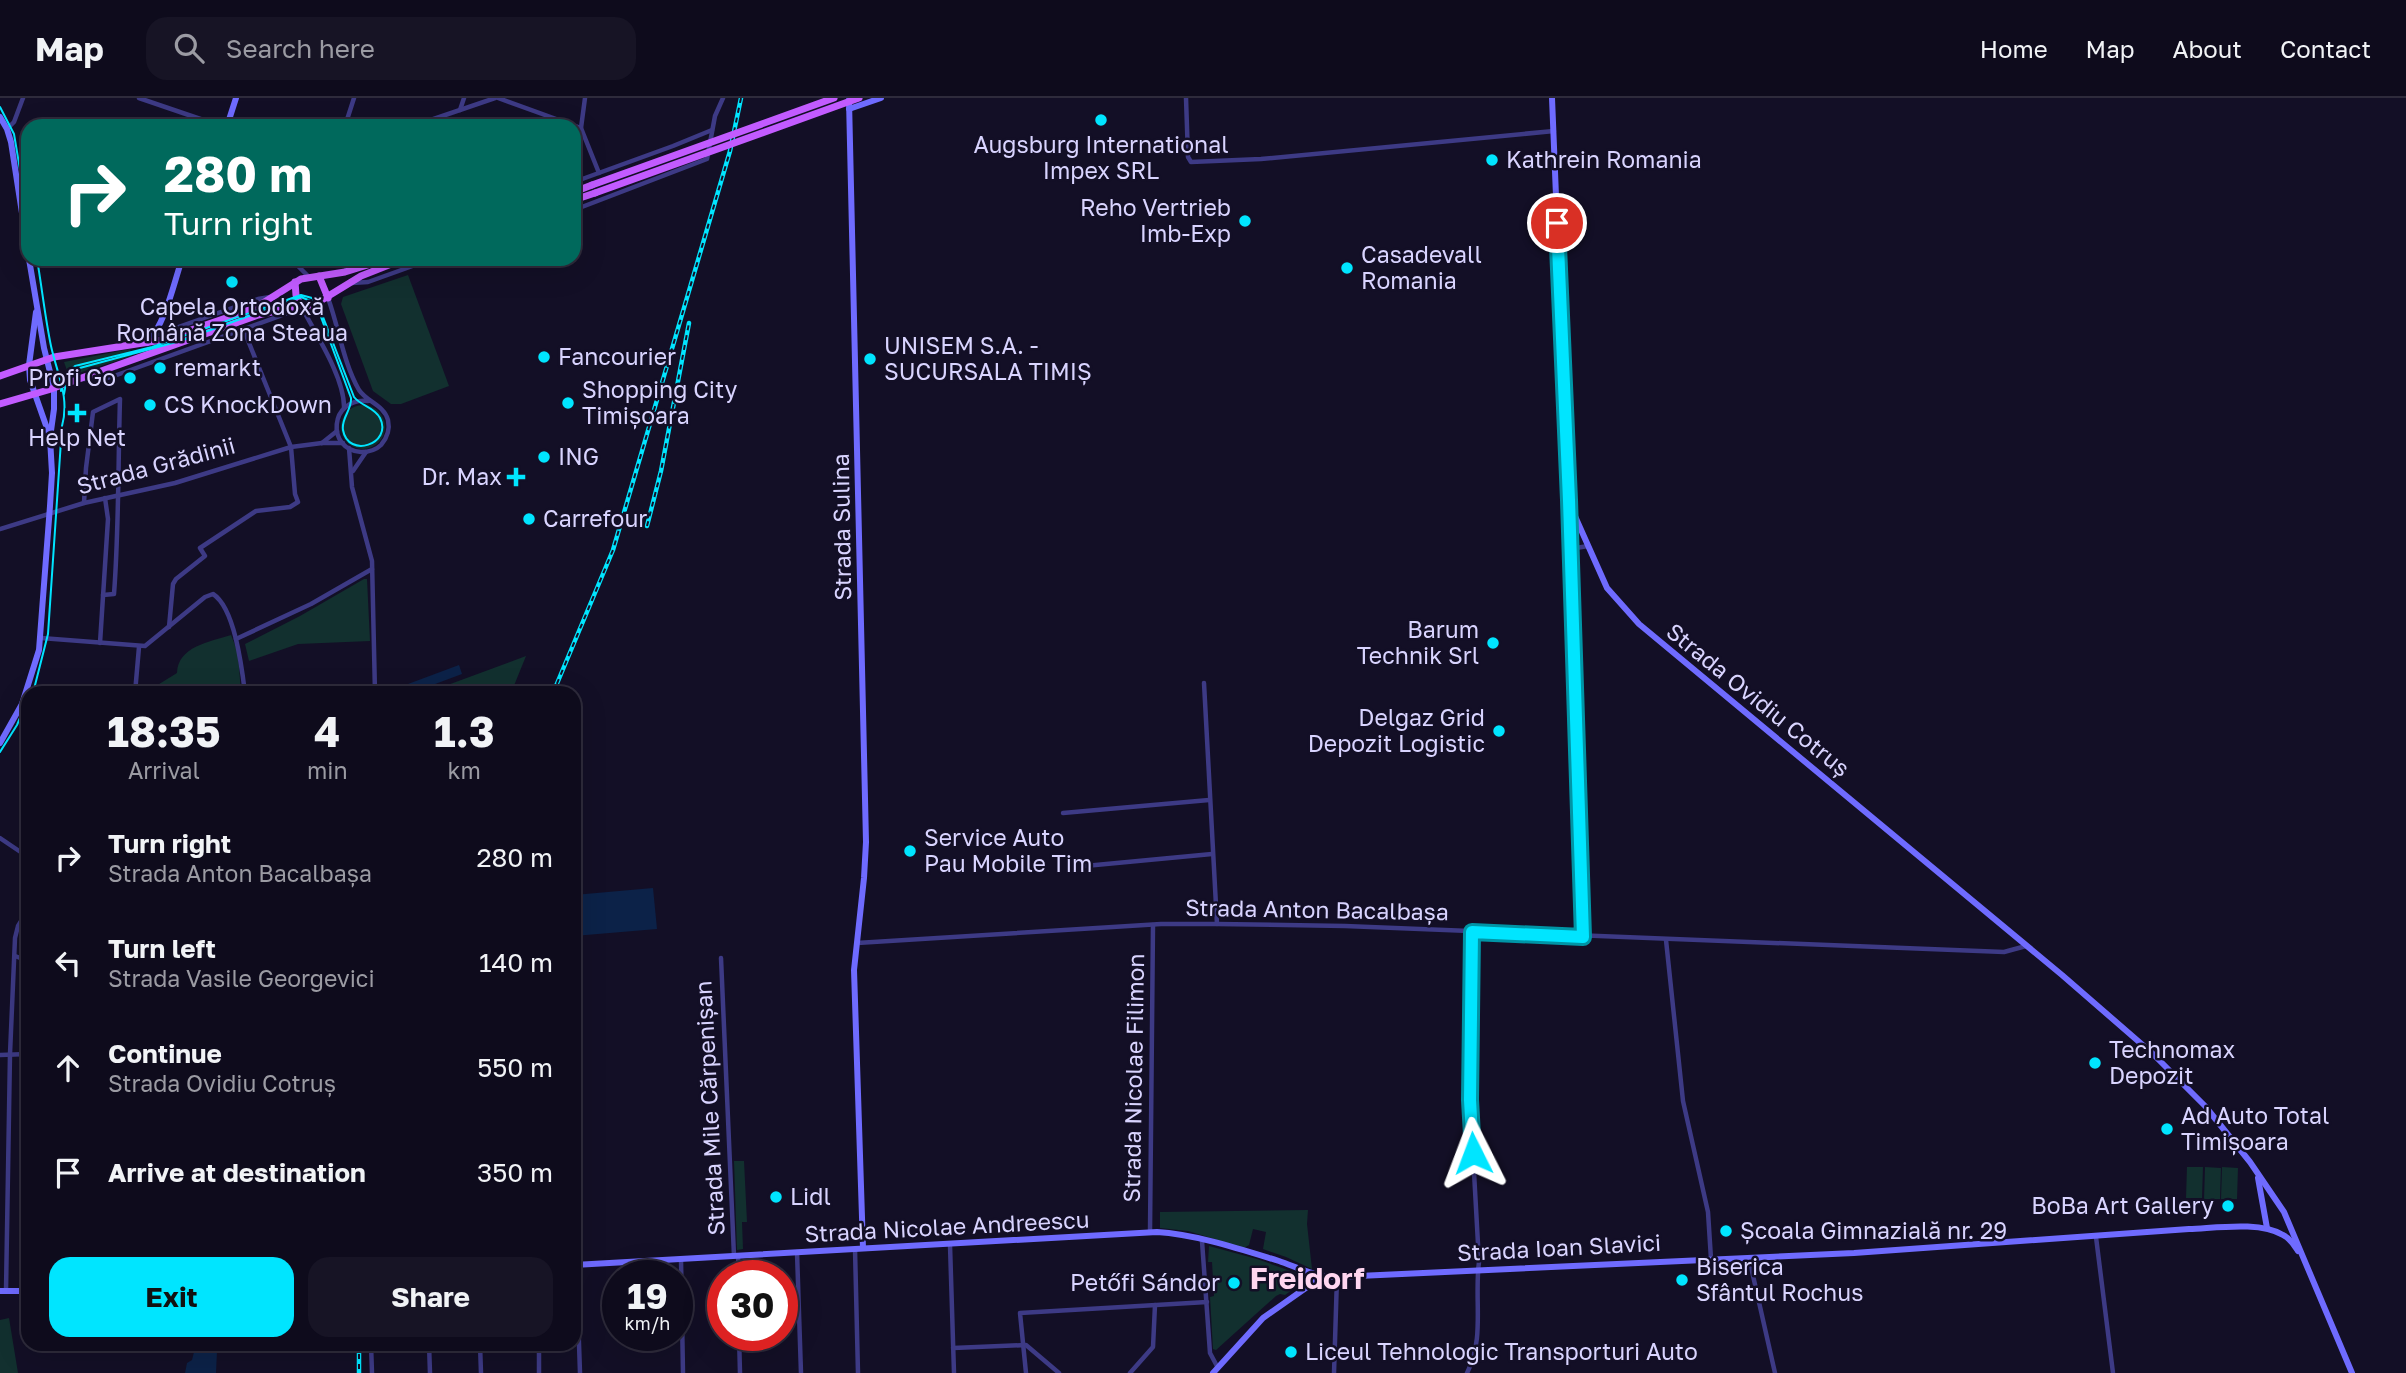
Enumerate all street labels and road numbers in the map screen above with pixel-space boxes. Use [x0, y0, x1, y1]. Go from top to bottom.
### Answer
street label: Strada Grădinii [73, 430, 238, 500]
street label: Strada Sulina [826, 453, 856, 601]
street label: Strada Ovidiu Cotruș [1661, 617, 1856, 783]
street label: Strada Anton Bacalbașa [1185, 893, 1449, 926]
street label: Strada Nicolae Filimon [1117, 953, 1149, 1203]
street label: Strada Mile Cărpenișan [688, 980, 731, 1236]
street label: Strada Nicolae Andreescu [804, 1205, 1090, 1247]
street label: Strada Ioan Slavici [1456, 1228, 1662, 1266]

